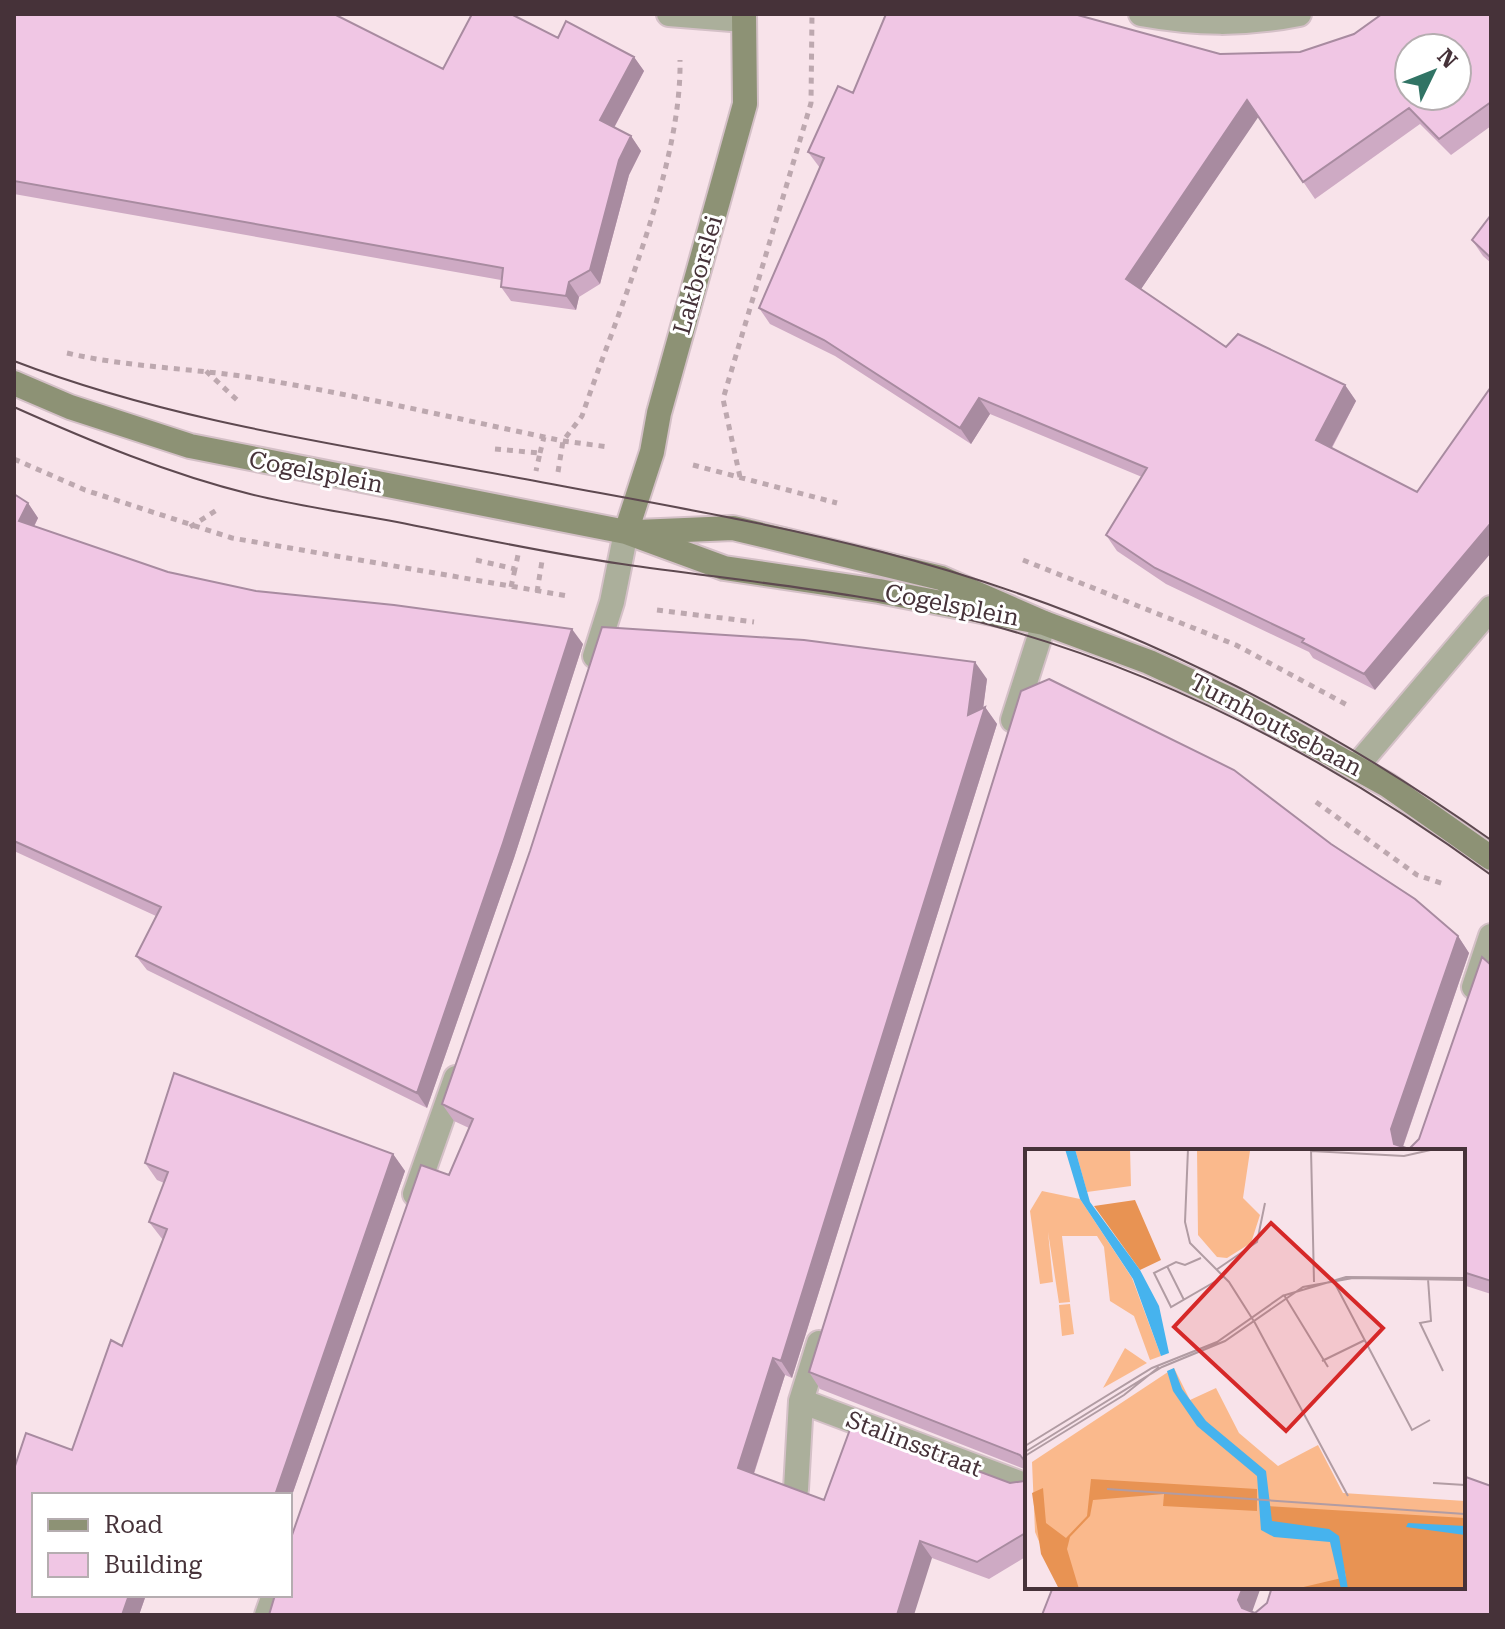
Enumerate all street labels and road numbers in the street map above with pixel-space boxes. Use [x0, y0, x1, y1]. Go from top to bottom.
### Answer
street label: Lakborslei [668, 212, 728, 338]
street label: Cogelsplein [247, 445, 385, 499]
street label: Cogelsplein [883, 578, 1021, 632]
street label: Turnhoutsebaan [1185, 668, 1367, 782]
street label: Stalinsstraat [842, 1405, 986, 1483]

